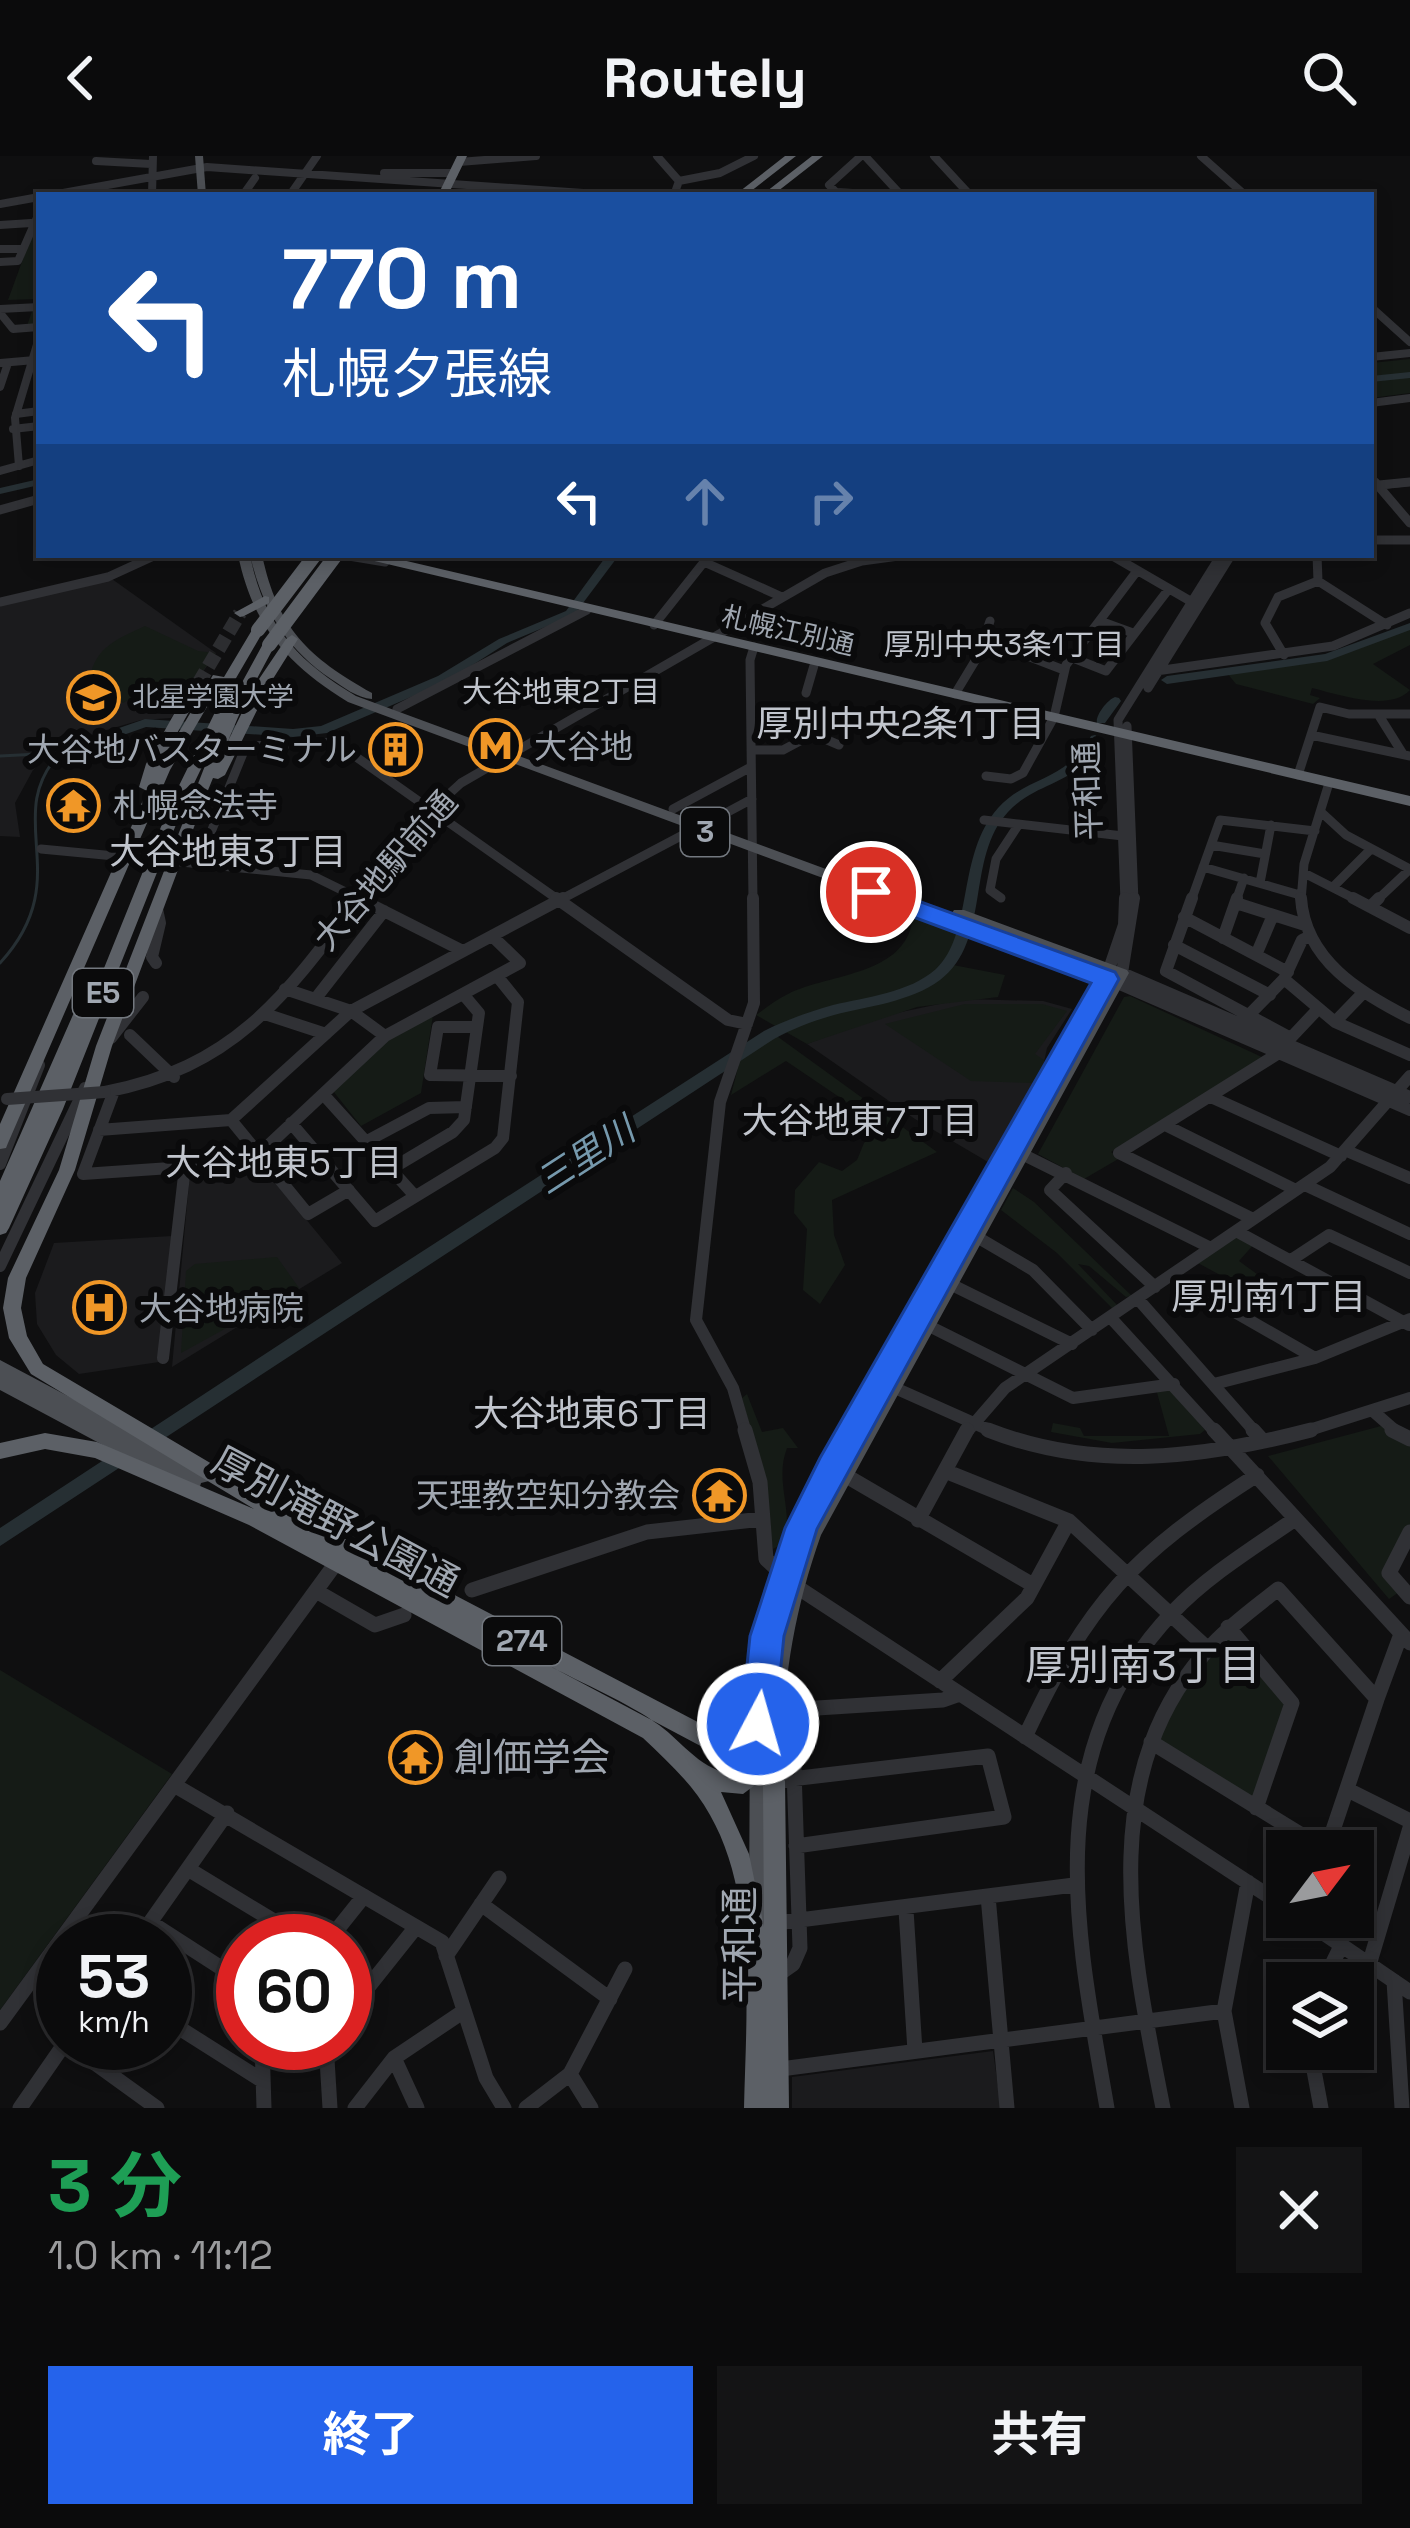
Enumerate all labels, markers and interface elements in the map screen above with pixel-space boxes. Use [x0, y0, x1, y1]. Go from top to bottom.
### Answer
text: Routely [604, 44, 806, 113]
icon: back [48, 45, 114, 111]
icon: search [1296, 45, 1362, 111]
text: 770 m [282, 225, 522, 333]
icon: left [84, 240, 240, 396]
text: 札幌夕張線 [282, 340, 552, 409]
icon: left [546, 468, 612, 534]
icon: ahead [672, 468, 738, 534]
icon: right [798, 468, 864, 534]
street label: 札幌江別通 [718, 598, 858, 663]
district label: 厚別中央3条1丁目 [884, 625, 1124, 664]
school or university icon: 北星学園大学 [65, 669, 121, 725]
district label: 大谷地東2丁目 [462, 672, 660, 711]
place label: 北星学園大学 [132, 679, 294, 714]
district label: 厚別中央2条1丁目 [757, 701, 1045, 747]
metro station icon: 大谷地 [467, 718, 523, 774]
building icon: 大谷地バスターミナル [368, 721, 424, 777]
place label: 大谷地 [534, 726, 633, 768]
place label: 大谷地バスターミナル [27, 729, 357, 771]
street label: 平和通 [1065, 741, 1111, 841]
temple icon: 札幌念法寺 [46, 777, 102, 833]
street label: 大谷地駅前通 [305, 782, 467, 959]
place label: 札幌念法寺 [113, 785, 278, 827]
road number: 3 [681, 808, 729, 856]
district label: 大谷地東3丁目 [109, 829, 347, 875]
pin [820, 841, 922, 943]
icon: arrive [838, 859, 904, 925]
road number: E5 [73, 969, 133, 1017]
district label: 大谷地東7丁目 [742, 1098, 978, 1144]
water label: 三里川 [528, 1105, 647, 1205]
district label: 大谷地東5丁目 [165, 1140, 403, 1186]
district label: 厚別南1丁目 [1171, 1274, 1367, 1320]
hospital icon: 大谷地病院 [72, 1280, 128, 1336]
place label: 大谷地病院 [139, 1288, 304, 1330]
district label: 大谷地東6丁目 [473, 1391, 711, 1437]
street label: 厚別滝野公園通 [204, 1436, 468, 1607]
temple icon: 天理教空知分教会 [691, 1467, 747, 1523]
place label: 天理教空知分教会 [416, 1475, 680, 1517]
road number: 274 [483, 1617, 561, 1665]
district label: 厚別南3丁目 [1025, 1639, 1261, 1692]
position arrow [695, 1661, 821, 1787]
temple icon: 創価学会 [387, 1729, 443, 1785]
place label: 創価学会 [454, 1733, 610, 1782]
north arrow [1266, 1830, 1374, 1938]
map controls [1266, 1830, 1374, 2070]
street label: 平和通 [715, 1886, 764, 2004]
speed limit sign: 60 [216, 1914, 372, 2070]
text: 53 [78, 1938, 150, 2015]
button: layers [1266, 1962, 1374, 2070]
text: km/h [78, 2002, 150, 2041]
text: 3 分 [48, 2140, 182, 2232]
button: close [1236, 2147, 1362, 2273]
text: 1.0 km · 11:12 [48, 2231, 273, 2280]
button: 終了 [48, 2366, 693, 2504]
button: 共有 [717, 2366, 1362, 2504]

